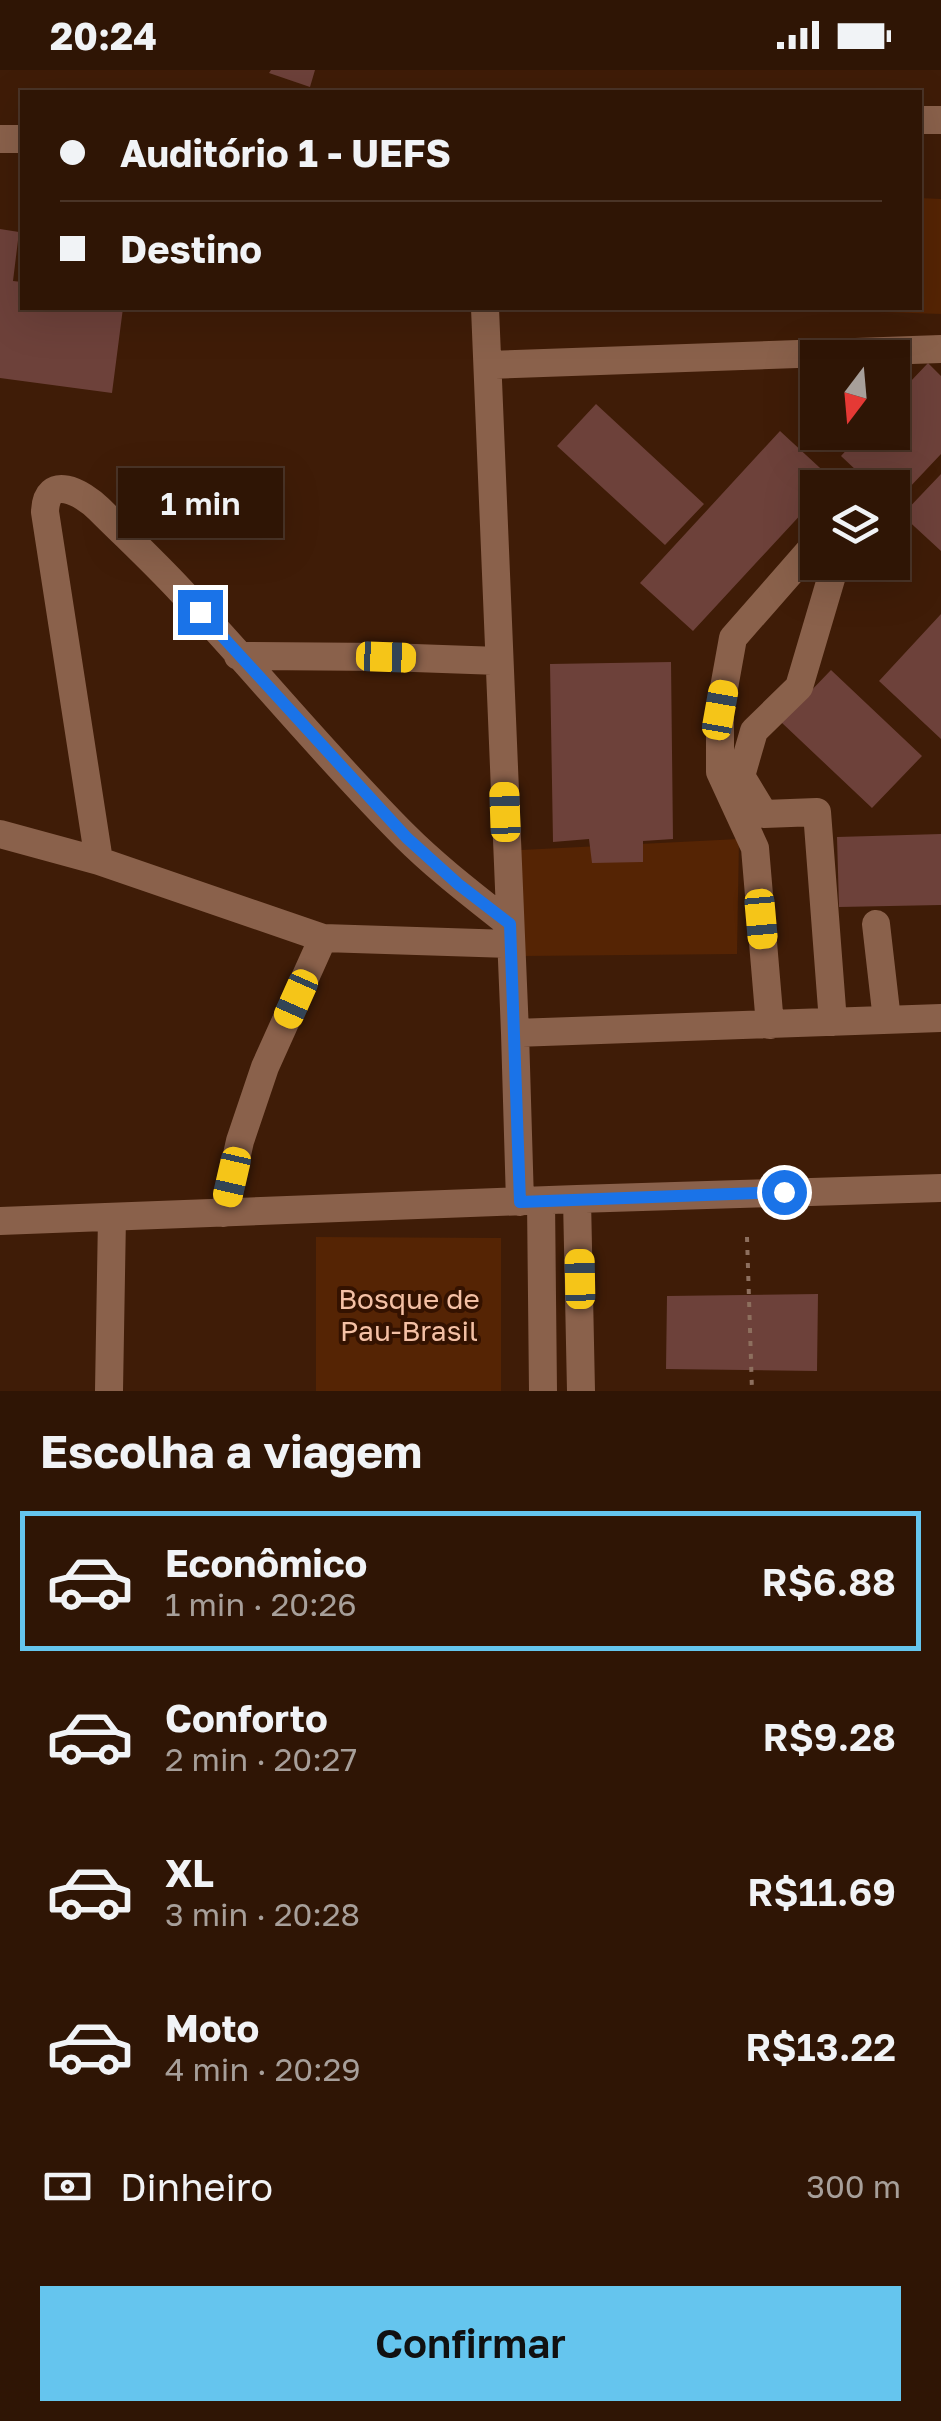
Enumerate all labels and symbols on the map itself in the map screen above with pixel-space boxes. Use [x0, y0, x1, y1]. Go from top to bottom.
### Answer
north arrow [800, 340, 910, 450]
callout: 1 min [118, 467, 282, 537]
route end [178, 590, 223, 635]
car [355, 641, 417, 673]
car [700, 678, 740, 742]
car [489, 781, 521, 843]
car [743, 888, 779, 950]
car [270, 965, 322, 1033]
car [211, 1144, 253, 1210]
route start [762, 1170, 807, 1215]
car [564, 1249, 596, 1309]
park label: Bosque de Pau-Brasil [338, 1282, 480, 1347]

